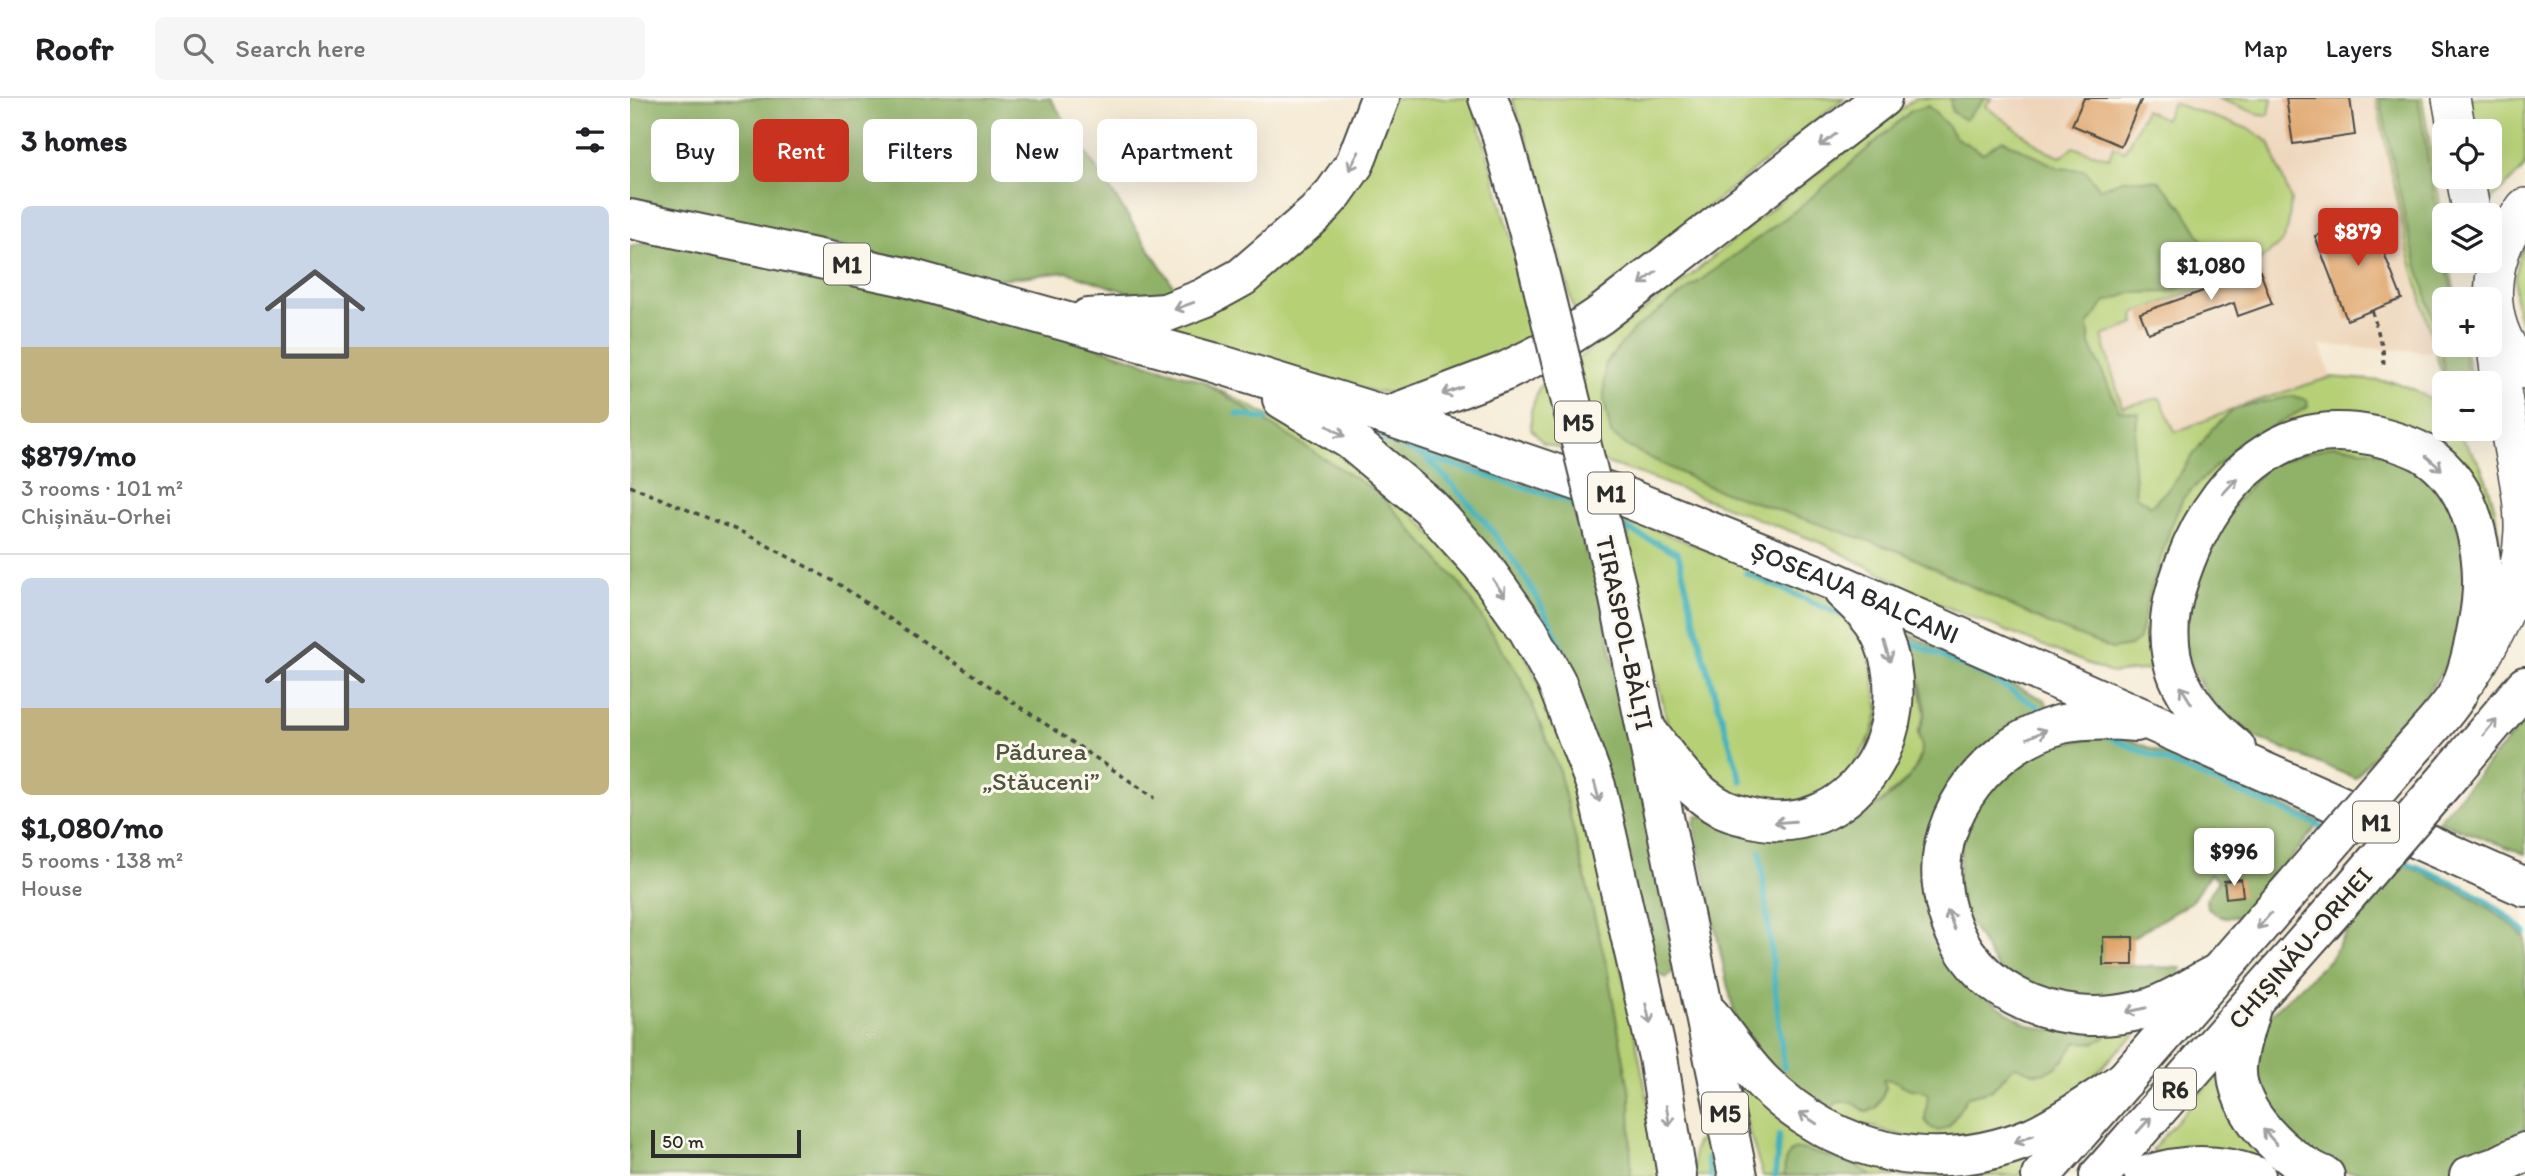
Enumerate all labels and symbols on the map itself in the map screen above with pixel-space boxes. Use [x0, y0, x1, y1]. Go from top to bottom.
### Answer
one-way arrow [1820, 132, 1838, 147]
one-way arrow [1347, 150, 1361, 171]
pin: $879 [2317, 208, 2399, 268]
pin: $1,080 [2154, 242, 2268, 302]
road number: M1 [824, 244, 870, 284]
one-way arrow [1639, 271, 1658, 286]
one-way arrow [1174, 300, 1196, 313]
one-way arrow [1442, 386, 1464, 399]
road number: M5 [1555, 402, 1601, 442]
one-way arrow [1326, 425, 1346, 439]
one-way arrow [2425, 455, 2443, 471]
road number: M1 [1588, 472, 1634, 514]
one-way arrow [2222, 477, 2238, 495]
street label: TIRASPOL-BĂLȚI [1589, 533, 1661, 733]
street label: ȘOSEAUA BALCANI [1746, 534, 1964, 651]
one-way arrow [1492, 578, 1506, 597]
one-way arrow [1882, 640, 1894, 662]
one-way arrow [2179, 686, 2194, 705]
one-way arrow [2482, 718, 2498, 736]
one-way arrow [2026, 727, 2047, 740]
park label: Pădurea „Stăuceni” [983, 735, 1099, 797]
one-way arrow [1591, 780, 1604, 803]
road number: M1 [2353, 802, 2399, 842]
one-way arrow [1775, 816, 1797, 829]
pin: $996 [2193, 828, 2275, 888]
street label: CHIȘINĂU-ORHEI [2221, 860, 2379, 1036]
one-way arrow [1944, 910, 1956, 932]
one-way arrow [2256, 911, 2272, 929]
one-way arrow [1642, 1002, 1655, 1025]
one-way arrow [2125, 1004, 2148, 1018]
road number: R6 [2154, 1069, 2196, 1110]
road number: M5 [1702, 1093, 1748, 1134]
one-way arrow [1662, 1104, 1675, 1127]
one-way arrow [1799, 1111, 1818, 1126]
one-way arrow [2136, 1116, 2152, 1134]
scale bar [651, 1127, 802, 1159]
one-way arrow [2262, 1128, 2278, 1146]
one-way arrow [2014, 1134, 2036, 1147]

